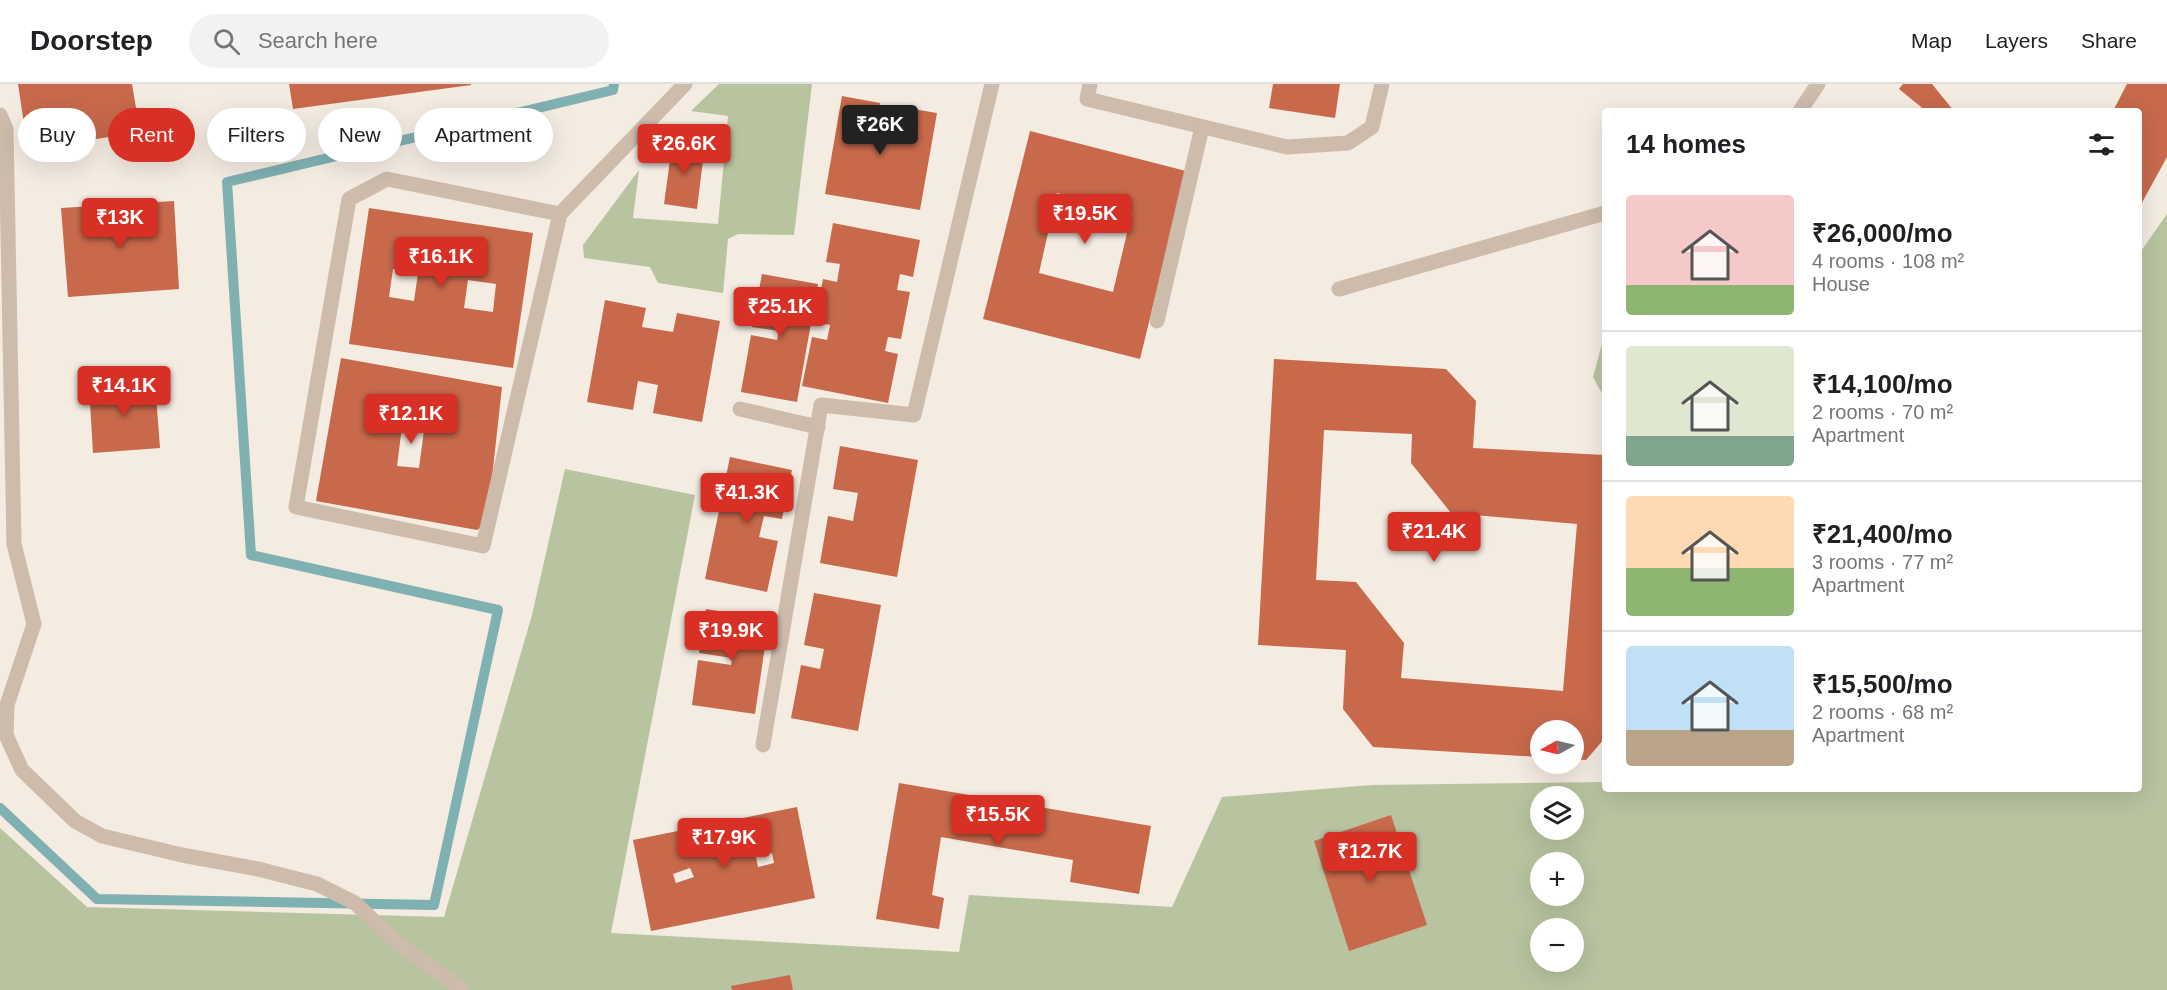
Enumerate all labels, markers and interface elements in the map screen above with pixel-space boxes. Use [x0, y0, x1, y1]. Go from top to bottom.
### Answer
search box [189, 14, 609, 68]
text: Doorstep [30, 25, 153, 56]
icon: search [210, 25, 243, 58]
text: Search here [258, 28, 378, 53]
text: Map [1911, 29, 1952, 52]
text: Layers [1985, 29, 2048, 52]
text: Share [2081, 29, 2137, 52]
pin: ₹26K [844, 105, 916, 156]
chip: Buy [18, 108, 96, 162]
chip: Rent [108, 108, 195, 162]
chip: Filters [207, 108, 306, 162]
chip: New [318, 108, 402, 162]
chip: Apartment [414, 108, 553, 162]
text: ₹26K [856, 113, 904, 135]
pin: ₹26.6K [635, 124, 733, 175]
icon: filters [2085, 128, 2118, 161]
text: 14 homes [1626, 129, 1746, 159]
text: ₹26.6K [652, 132, 716, 154]
pin: ₹19.5K [1036, 194, 1134, 245]
pin: ₹13K [84, 198, 156, 249]
text: ₹19.5K [1053, 202, 1117, 224]
text: ₹13K [96, 206, 144, 228]
text: ₹26,000/mo [1812, 218, 1953, 248]
icon: home [1674, 219, 1746, 291]
pin: ₹16.1K [392, 237, 490, 288]
text: ₹16.1K [409, 245, 473, 267]
text: 4 rooms · 108 m² [1812, 250, 1964, 272]
text: House [1812, 273, 1870, 295]
pin: ₹25.1K [731, 287, 829, 338]
text: ₹25.1K [748, 295, 812, 317]
pin: ₹14.1K [75, 366, 173, 417]
text: ₹14,100/mo [1812, 369, 1953, 399]
icon: home [1674, 370, 1746, 442]
text: ₹14.1K [92, 374, 156, 396]
pin: ₹12.1K [362, 394, 460, 445]
text: 2 rooms · 70 m² [1812, 401, 1953, 423]
text: ₹12.1K [379, 402, 443, 424]
text: Apartment [1812, 424, 1904, 446]
pin: ₹41.3K [698, 473, 796, 524]
text: ₹41.3K [715, 481, 779, 503]
pin: ₹21.4K [1385, 512, 1483, 563]
text: ₹21,400/mo [1812, 519, 1953, 549]
text: ₹21.4K [1402, 520, 1466, 542]
icon: home [1674, 520, 1746, 592]
text: 3 rooms · 77 m² [1812, 551, 1953, 573]
text: Apartment [1812, 574, 1904, 596]
pin: ₹19.9K [682, 611, 780, 662]
text: ₹19.9K [699, 619, 763, 641]
text: ₹15,500/mo [1812, 669, 1953, 699]
icon: home [1674, 670, 1746, 742]
text: 2 rooms · 68 m² [1812, 701, 1953, 723]
north arrow [1530, 720, 1584, 774]
map controls [1530, 720, 1584, 972]
text: Apartment [1812, 724, 1904, 746]
button: layers [1530, 786, 1584, 840]
pin: ₹15.5K [949, 795, 1047, 846]
text: ₹15.5K [966, 803, 1030, 825]
pin: ₹17.9K [675, 818, 773, 869]
text: ₹17.9K [692, 826, 756, 848]
pin: ₹12.7K [1321, 832, 1419, 883]
text: ₹12.7K [1338, 840, 1402, 862]
button: + [1530, 852, 1584, 906]
button: − [1530, 918, 1584, 972]

